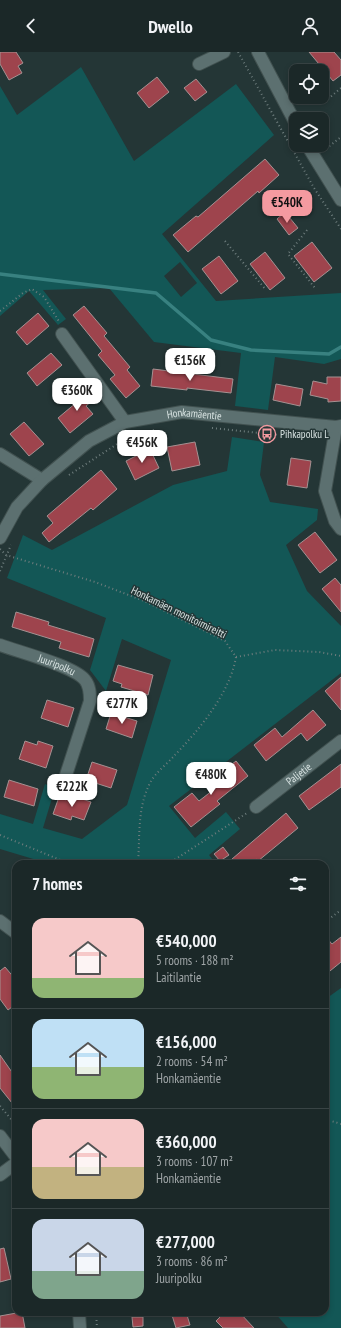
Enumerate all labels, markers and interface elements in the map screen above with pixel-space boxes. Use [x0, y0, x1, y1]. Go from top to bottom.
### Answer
icon: back [20, 15, 42, 37]
text: Dwello [148, 15, 193, 38]
icon: person [299, 15, 321, 37]
map controls [289, 64, 329, 152]
button: locate [289, 64, 329, 104]
button: layers [289, 112, 329, 152]
pin: €540K [259, 190, 315, 224]
text: €540K [271, 194, 303, 211]
pin: €156K [162, 348, 218, 382]
text: €156K [174, 352, 206, 369]
pin: €360K [49, 378, 105, 412]
text: €360K [61, 382, 93, 399]
street label: Honkamäentie [166, 405, 223, 423]
bus stop icon: Pihkapolku L [257, 424, 277, 444]
place label: Pihkapolku L [280, 427, 329, 441]
pin: €456K [114, 430, 170, 464]
text: €456K [126, 434, 158, 451]
street label: Honkamäen monitoimireitti [129, 583, 229, 641]
street label: Juuripolku [35, 651, 78, 678]
pin: €277K [94, 691, 150, 725]
text: €277K [106, 695, 138, 712]
street label: Paljetie [283, 759, 315, 788]
pin: €480K [183, 762, 239, 796]
text: €480K [195, 766, 227, 783]
pin: €222K [44, 774, 100, 808]
text: €222K [56, 778, 88, 795]
text: 7 homes [32, 873, 83, 895]
icon: filters [287, 873, 309, 895]
text: €540,000 [156, 930, 217, 952]
icon: home [64, 934, 112, 982]
text: 5 rooms · 188 m² [156, 952, 234, 969]
text: Laitilantie [156, 969, 201, 986]
text: €156,000 [156, 1031, 217, 1053]
icon: home [64, 1035, 112, 1083]
text: 2 rooms · 54 m² [156, 1053, 228, 1070]
text: Honkamäentie [156, 1070, 221, 1087]
text: €360,000 [156, 1131, 217, 1153]
icon: home [64, 1135, 112, 1183]
text: 3 rooms · 107 m² [156, 1153, 233, 1170]
text: Honkamäentie [156, 1170, 221, 1187]
text: €277,000 [156, 1231, 215, 1253]
icon: home [64, 1235, 112, 1283]
text: 3 rooms · 86 m² [156, 1253, 228, 1270]
text: Juuripolku [156, 1270, 202, 1287]

